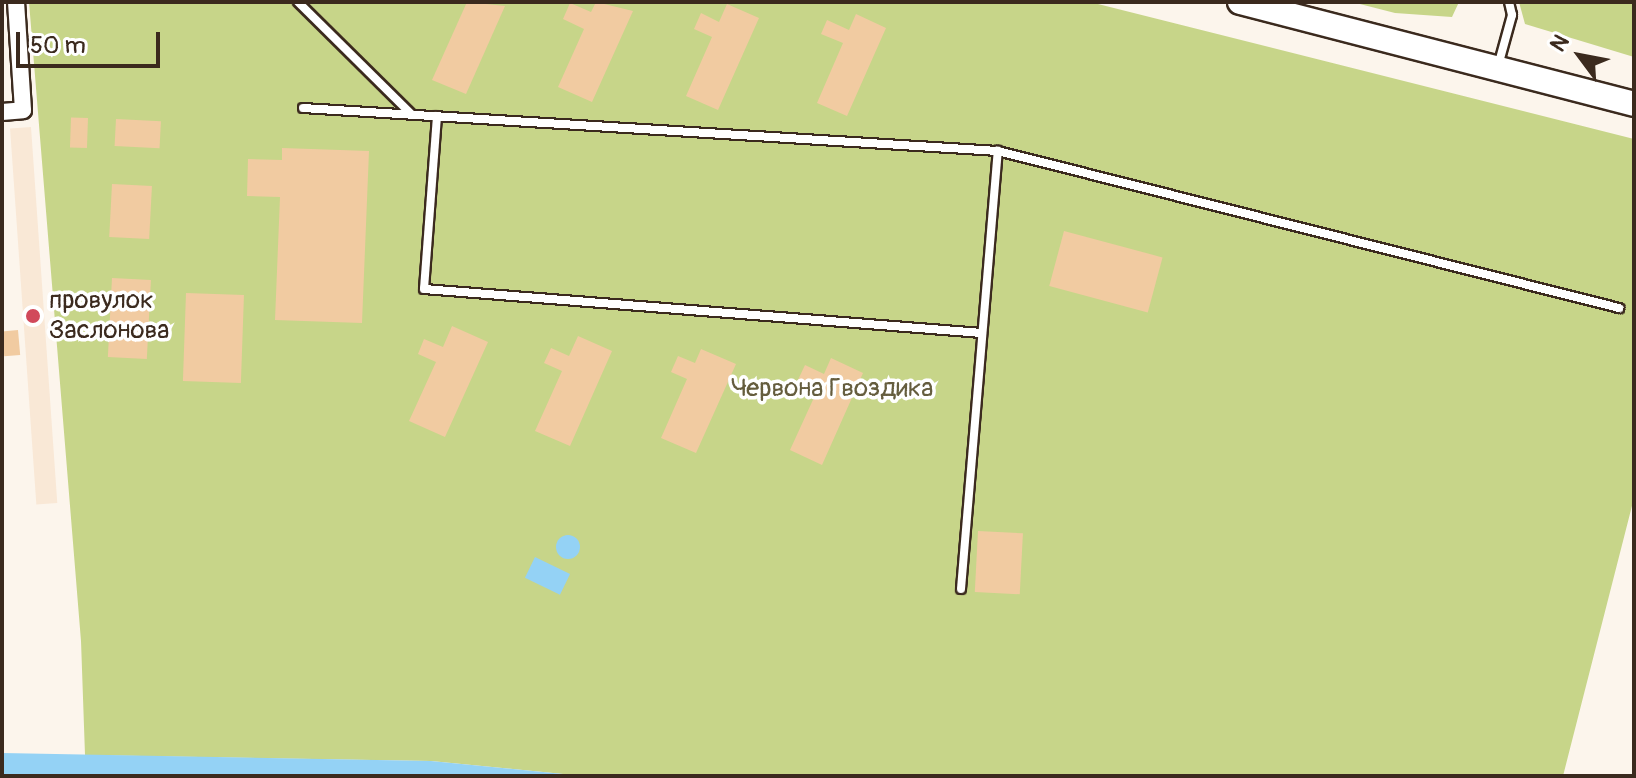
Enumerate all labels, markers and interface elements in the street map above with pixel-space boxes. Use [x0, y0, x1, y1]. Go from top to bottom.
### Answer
scale bar [20, 16, 164, 66]
north arrow [1540, 16, 1620, 96]
text: N [1544, 30, 1575, 57]
text: 50 m [30, 31, 86, 60]
place label: провулок Заслонова [49, 285, 169, 346]
marker: провулок Заслонова [24, 307, 42, 325]
park label: Червона Гвоздика [731, 373, 933, 405]

